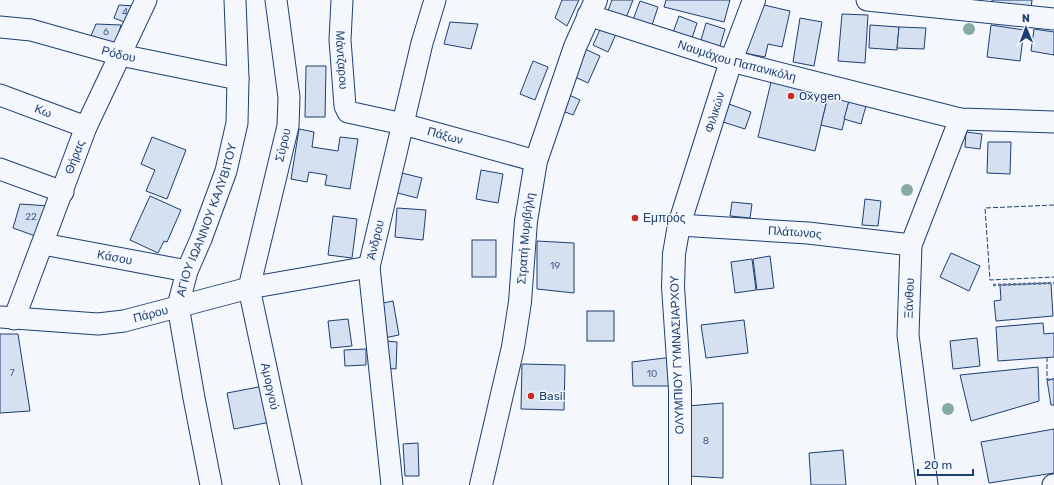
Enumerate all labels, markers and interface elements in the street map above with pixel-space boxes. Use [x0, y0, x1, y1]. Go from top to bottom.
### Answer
house number: 4 [122, 6, 128, 18]
north arrow [1006, 8, 1046, 48]
text: N [1022, 12, 1030, 25]
house number: 6 [103, 26, 109, 38]
street label: Μάντζαρου [333, 30, 351, 90]
street label: Ναυμάχου Παπανικόλη [676, 37, 798, 84]
street label: Ρόδου [100, 43, 137, 65]
place label: Oxygen [799, 89, 841, 103]
street label: Φιλικών [702, 90, 728, 134]
marker: Oxygen [786, 91, 796, 101]
street label: Κω [33, 101, 54, 121]
street label: Πάξων [426, 124, 465, 147]
street label: Σύρου [272, 127, 294, 163]
street label: Θήρας [62, 138, 88, 176]
street label: ΑΓΙΟΥ ΙΩΑΝΝΟΥ ΚΑΛΥΒΙΤΟΥ [174, 142, 239, 298]
street label: Στρατή Μυριβήλη [514, 192, 538, 285]
house number: 22 [25, 211, 37, 223]
place label: Εμπρός [643, 211, 686, 225]
marker: Εμπρός [630, 213, 640, 223]
street label: Άνδρου [364, 219, 387, 261]
street label: Πλάτωνος [767, 224, 823, 242]
street label: Κάσου [96, 247, 133, 268]
house number: 19 [550, 260, 560, 272]
street label: ΟΛΥΜΠΙΟΥ ΓΥΜΝΑΣΙΑΡΧΟΥ [667, 275, 687, 435]
street label: Ξάνθου [902, 278, 917, 319]
street label: Πάρου [132, 303, 170, 325]
street label: Αμοργού [258, 361, 282, 411]
house number: 7 [9, 367, 15, 379]
house number: 10 [647, 368, 657, 380]
place label: Basil [539, 389, 566, 403]
marker: Basil [526, 391, 536, 401]
house number: 8 [703, 435, 709, 447]
scale bar [918, 451, 973, 477]
text: 20 m [924, 458, 952, 472]

